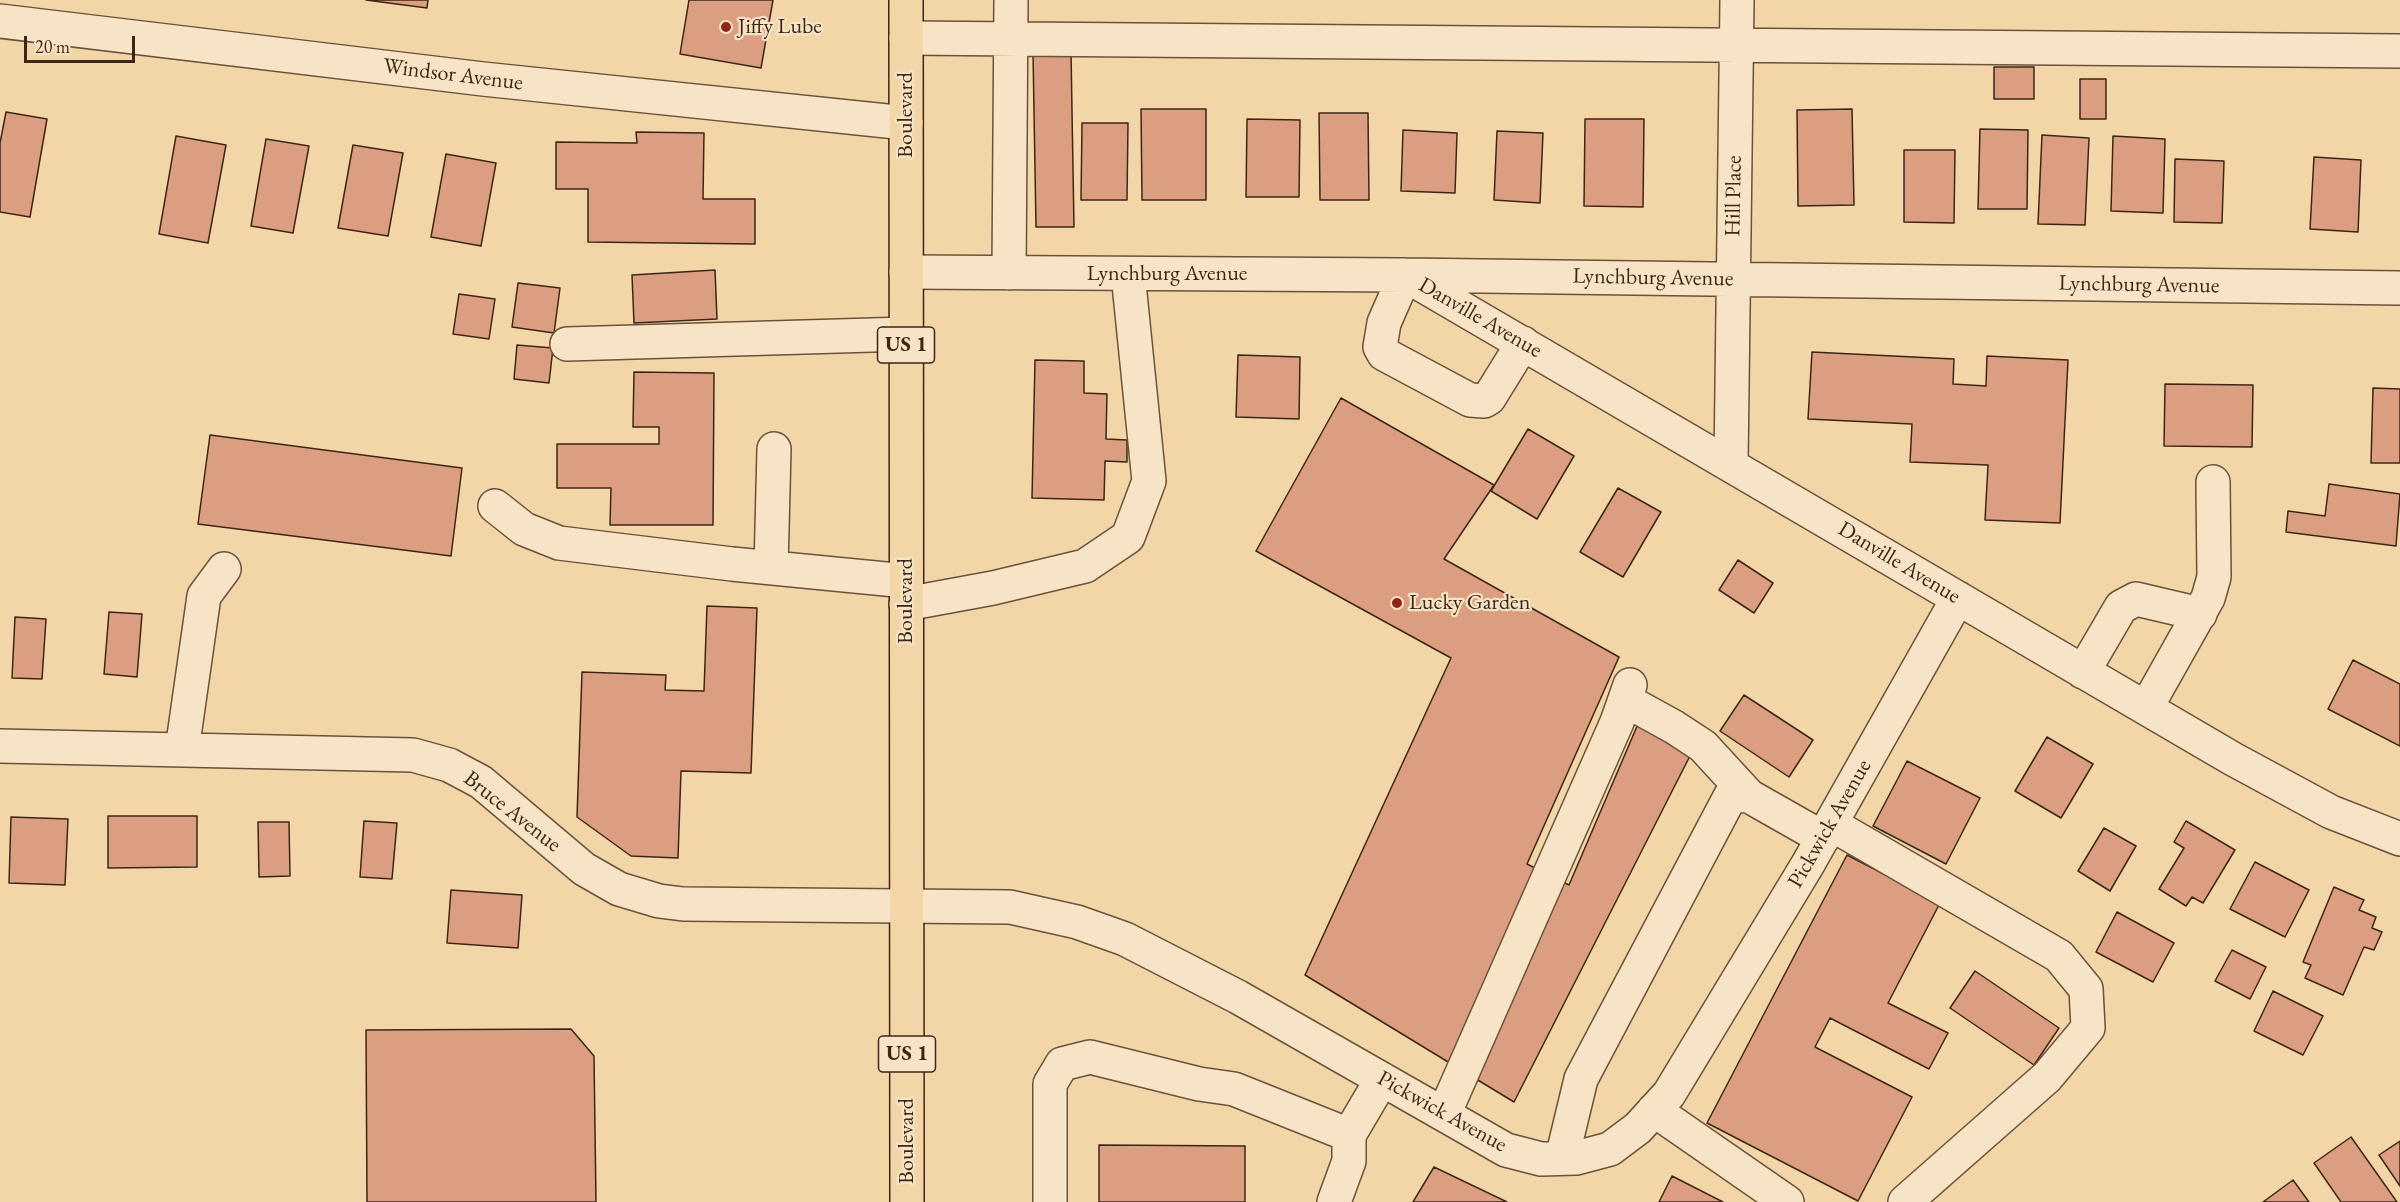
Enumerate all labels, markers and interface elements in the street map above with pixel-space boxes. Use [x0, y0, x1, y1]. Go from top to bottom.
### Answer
place label: Jiffy Lube [738, 14, 822, 40]
marker: Jiffy Lube [719, 20, 733, 34]
scale bar [27, 24, 138, 62]
text: 20 m [35, 35, 70, 58]
street label: Windsor Avenue [382, 53, 524, 97]
street label: Boulevard [893, 72, 919, 158]
street label: Hill Place [1720, 155, 1748, 237]
street label: Lynchburg Avenue [1087, 261, 1247, 287]
street label: Lynchburg Avenue [1572, 263, 1734, 293]
street label: Lynchburg Avenue [2058, 270, 2220, 300]
street label: Danville Avenue [1414, 272, 1546, 364]
road number: US 1 [878, 327, 934, 363]
street label: Danville Avenue [1833, 516, 1965, 610]
street label: Boulevard [893, 558, 919, 644]
place label: Lucky Garden [1409, 590, 1530, 616]
marker: Lucky Garden [1390, 596, 1404, 610]
street label: Pickwick Avenue [1783, 755, 1877, 893]
street label: Bruce Avenue [458, 766, 566, 858]
road number: US 1 [878, 1036, 936, 1072]
street label: Pickwick Avenue [1373, 1066, 1511, 1158]
street label: Boulevard [894, 1098, 920, 1184]

